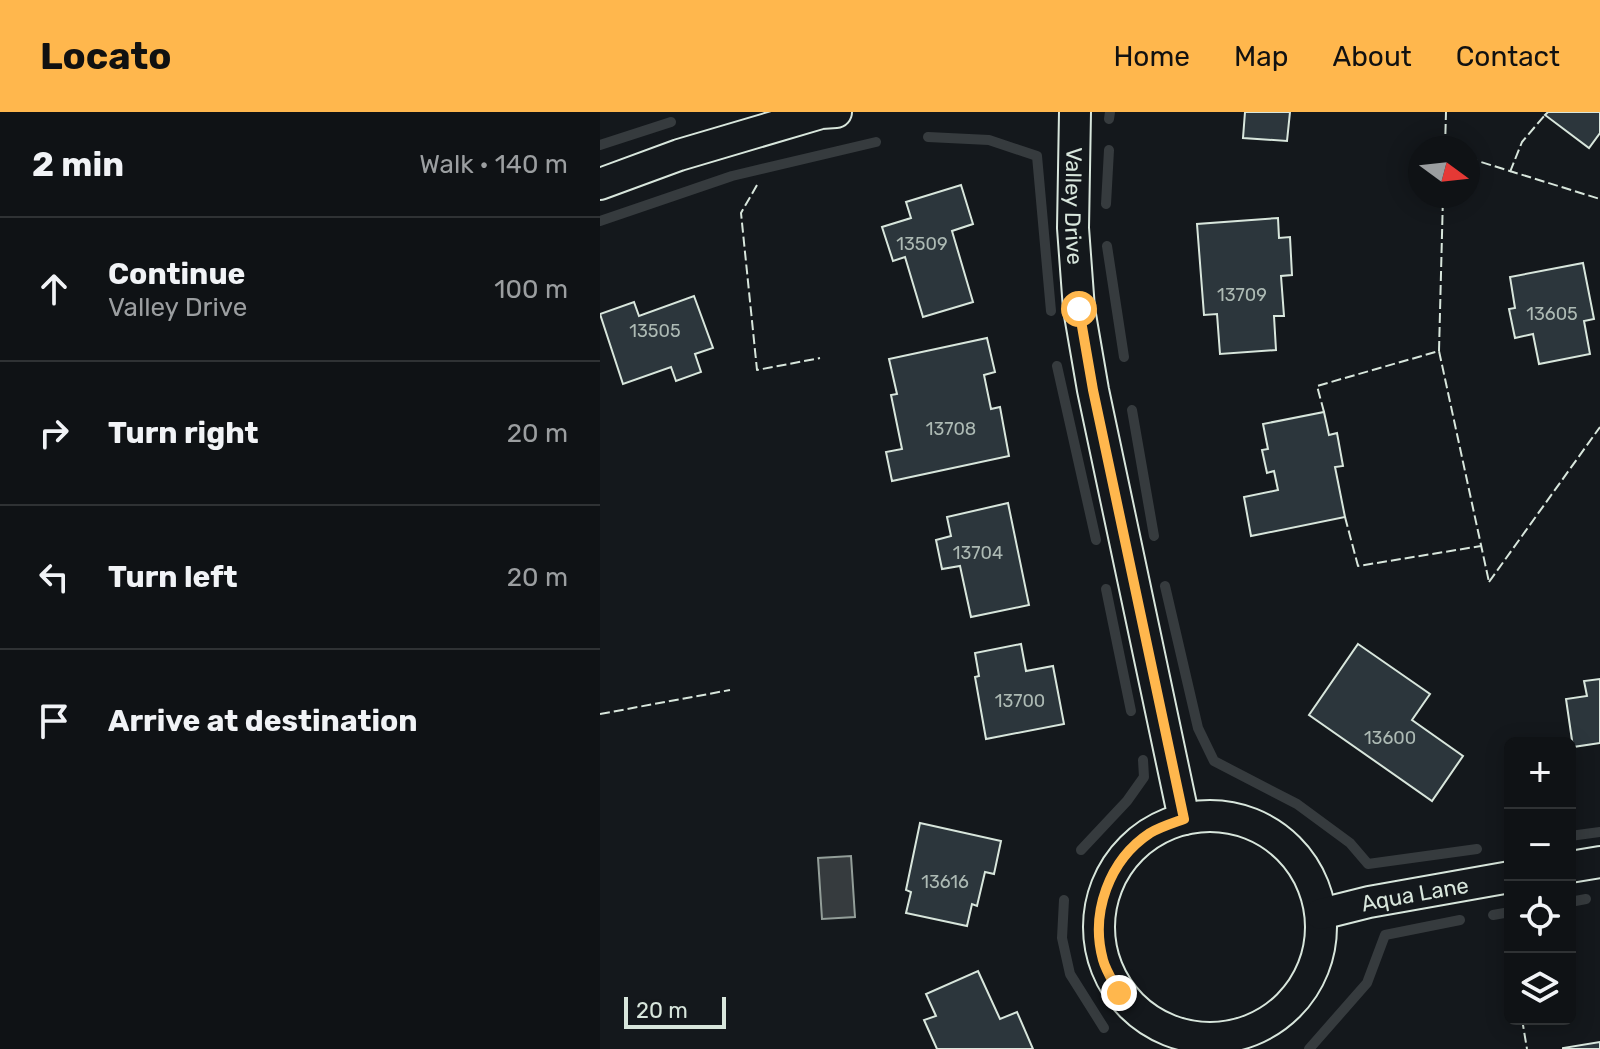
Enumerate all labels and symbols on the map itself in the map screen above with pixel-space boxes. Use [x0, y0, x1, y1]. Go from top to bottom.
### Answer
north arrow [1408, 136, 1480, 208]
street label: Valley Drive [1059, 147, 1089, 266]
house number: 13509 [896, 233, 948, 255]
house number: 13709 [1217, 284, 1267, 306]
route start [1061, 291, 1097, 327]
house number: 13605 [1526, 303, 1578, 325]
house number: 13505 [629, 320, 681, 342]
house number: 13708 [926, 418, 976, 440]
house number: 13704 [953, 542, 1003, 564]
house number: 13700 [995, 690, 1045, 712]
house number: 13600 [1364, 727, 1416, 749]
house number: 13616 [921, 871, 969, 893]
street label: Aqua Lane [1358, 872, 1471, 917]
route end [1101, 975, 1137, 1011]
scale bar [624, 993, 726, 1029]

